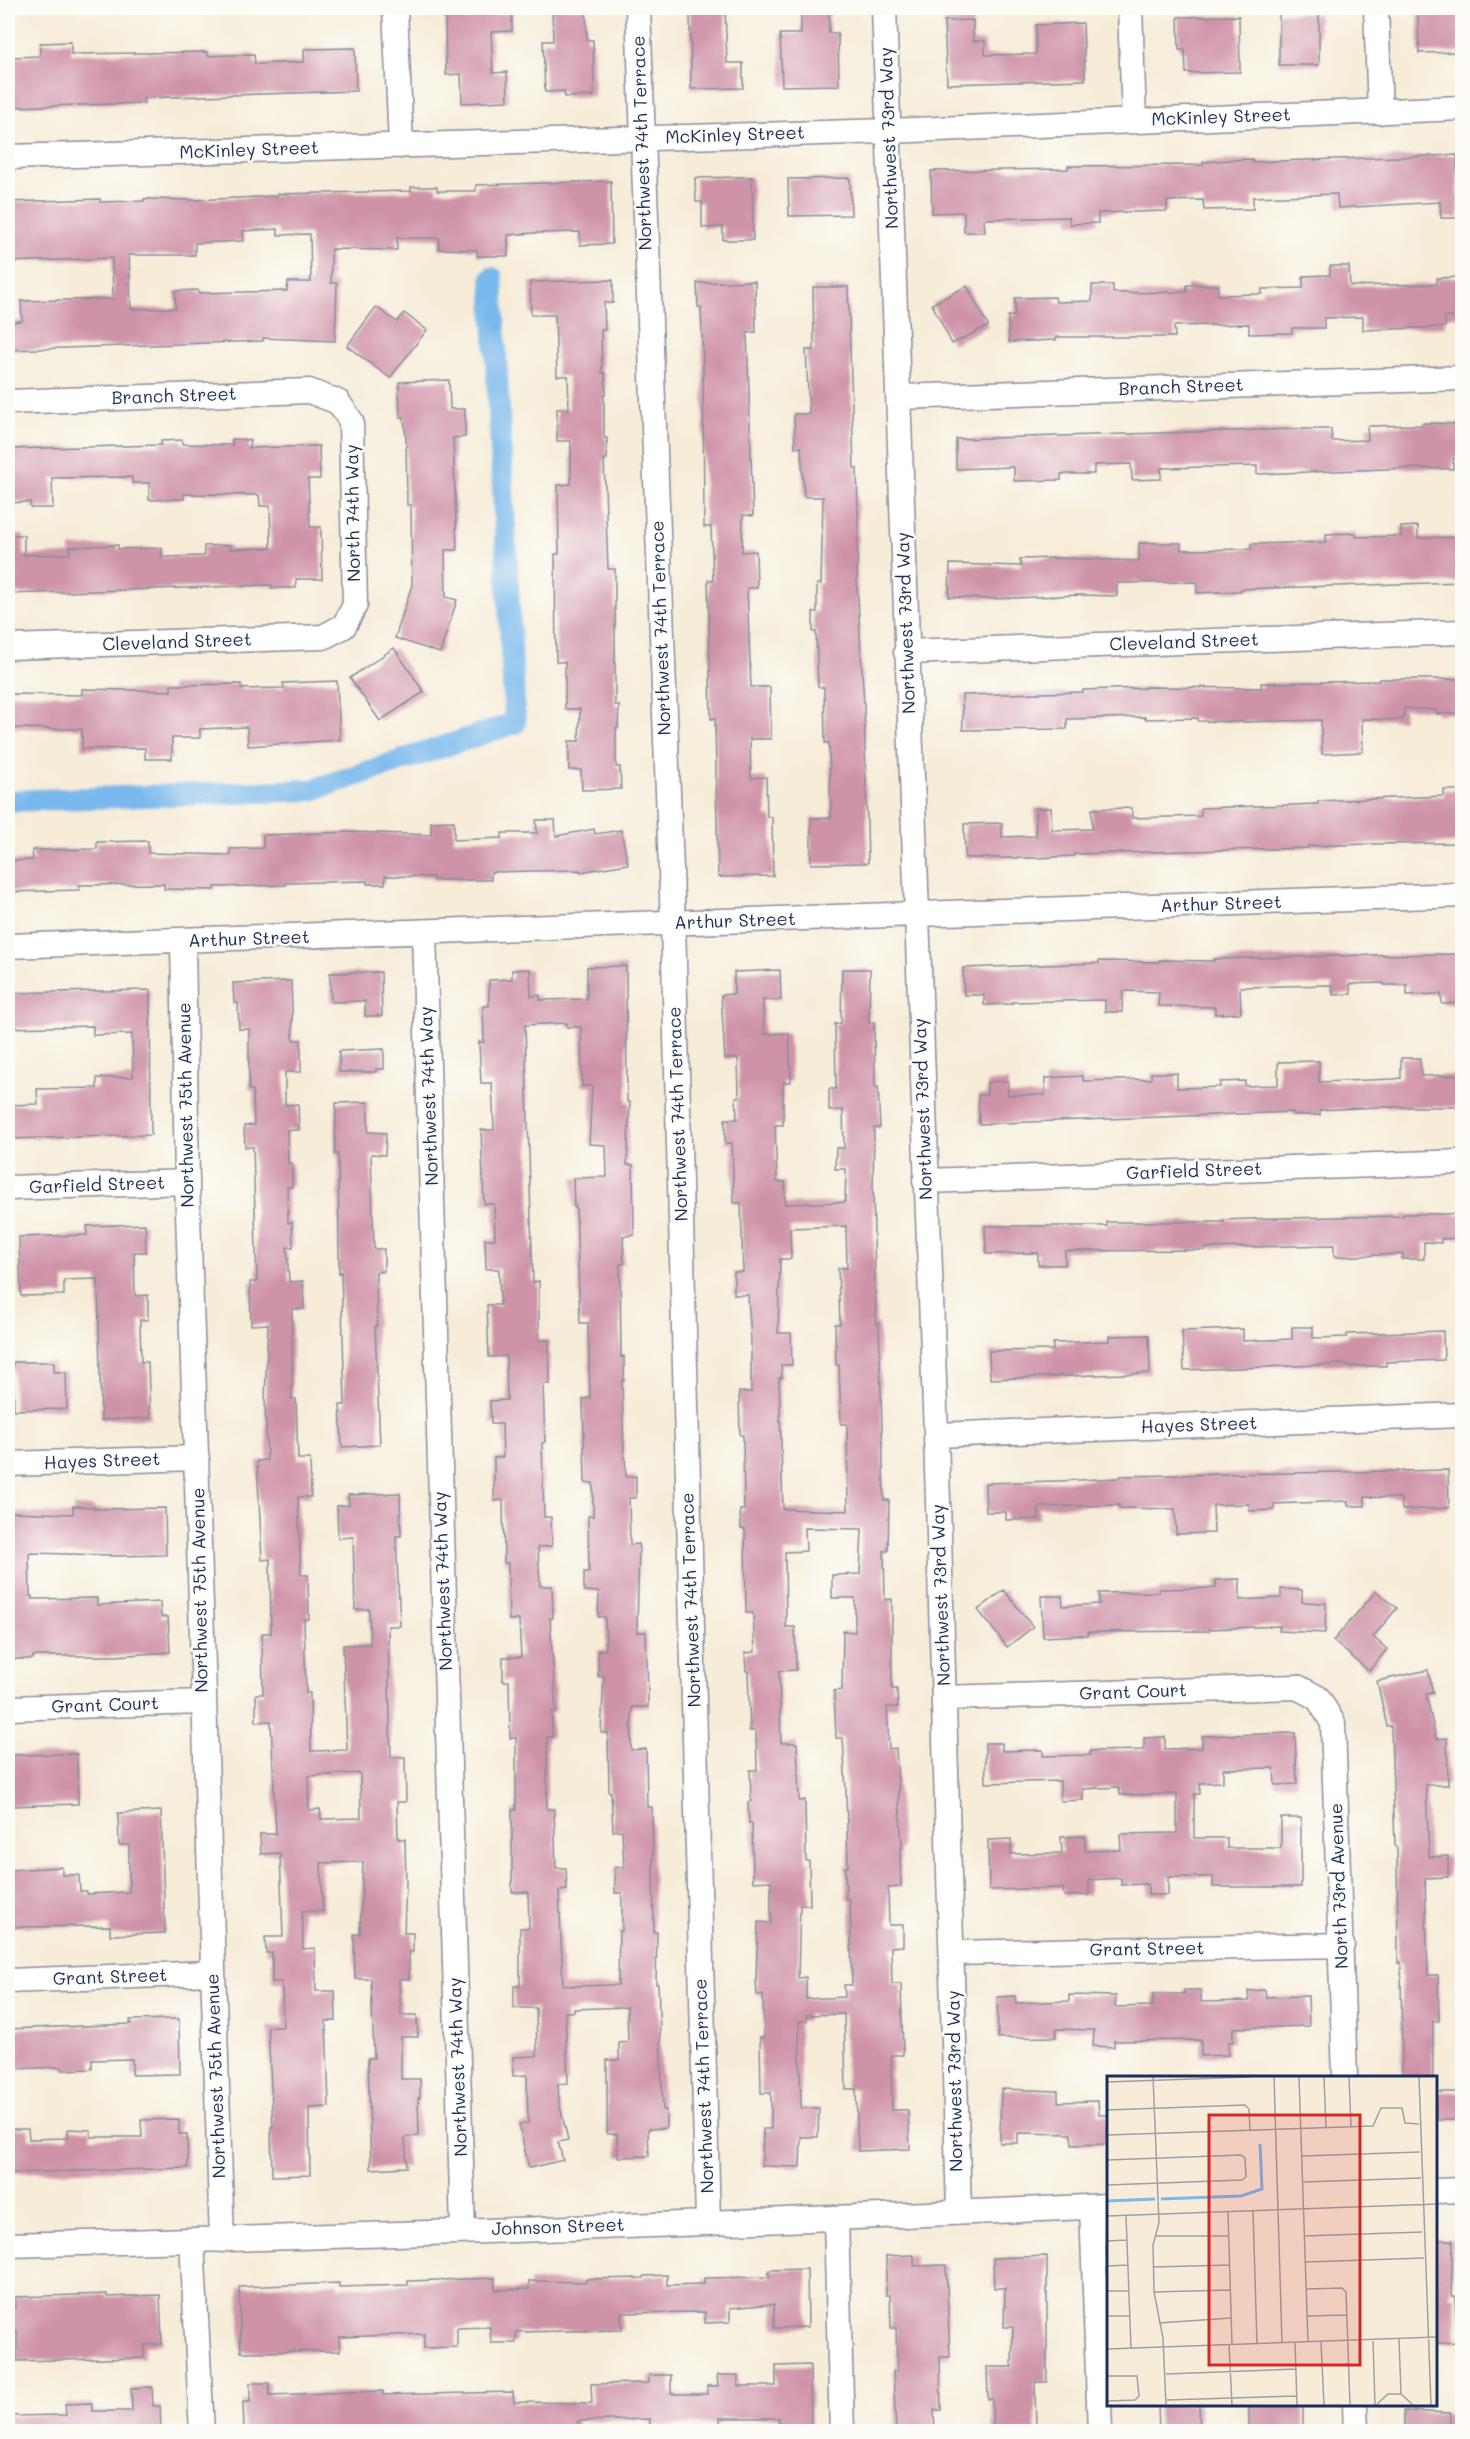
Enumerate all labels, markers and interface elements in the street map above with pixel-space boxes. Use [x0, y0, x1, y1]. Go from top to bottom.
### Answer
street label: Northwest 74th Terrace [625, 35, 657, 251]
street label: Northwest 73rd Way [873, 47, 903, 229]
street label: McKinley Street [1151, 102, 1291, 130]
street label: McKinley Street [665, 120, 805, 148]
street label: McKinley Street [179, 135, 319, 163]
street label: Branch Street [1118, 372, 1244, 400]
street label: Branch Street [111, 381, 237, 409]
street label: North 74th Way [339, 444, 365, 582]
street label: Northwest 74th Terrace [644, 520, 676, 736]
street label: Northwest 73rd Way [890, 532, 920, 714]
street label: Cleveland Street [102, 626, 252, 656]
street label: Cleveland Street [1109, 626, 1259, 656]
street label: Arthur Street [1160, 889, 1282, 917]
street label: Arthur Street [674, 906, 796, 934]
street label: Arthur Street [188, 924, 310, 952]
street label: Northwest 75th Avenue [171, 1002, 199, 1208]
street label: Northwest 74th Way [413, 1006, 443, 1186]
street label: Northwest 74th Terrace [661, 1006, 693, 1222]
street label: Northwest 73rd Way [907, 1018, 937, 1200]
street label: Garfield Street [1125, 1156, 1262, 1184]
street label: Garfield Street [28, 1170, 165, 1198]
street label: Hayes Street [1140, 1410, 1258, 1438]
street label: Hayes Street [43, 1446, 161, 1474]
street label: Northwest 75th Avenue [185, 1487, 213, 1693]
street label: Northwest 74th Way [427, 1491, 457, 1671]
street label: Northwest 74th Terrace [674, 1492, 706, 1708]
street label: Northwest 73rd Way [925, 1504, 955, 1686]
street label: Grant Court [1079, 1677, 1187, 1705]
street label: Grant Court [51, 1690, 159, 1718]
street label: North 73rd Avenue [1323, 1803, 1353, 1969]
street label: Grant Street [1090, 1935, 1204, 1961]
street label: Grant Street [52, 1962, 168, 1990]
street label: Northwest 75th Avenue [199, 1973, 231, 2179]
street label: Northwest 74th Way [442, 1977, 472, 2157]
street label: Northwest 74th Terrace [687, 1978, 719, 2194]
street label: Northwest 73rd Way [940, 1990, 968, 2172]
inset map [1107, 2076, 1437, 2406]
street label: Johnson Street [491, 2212, 625, 2240]

